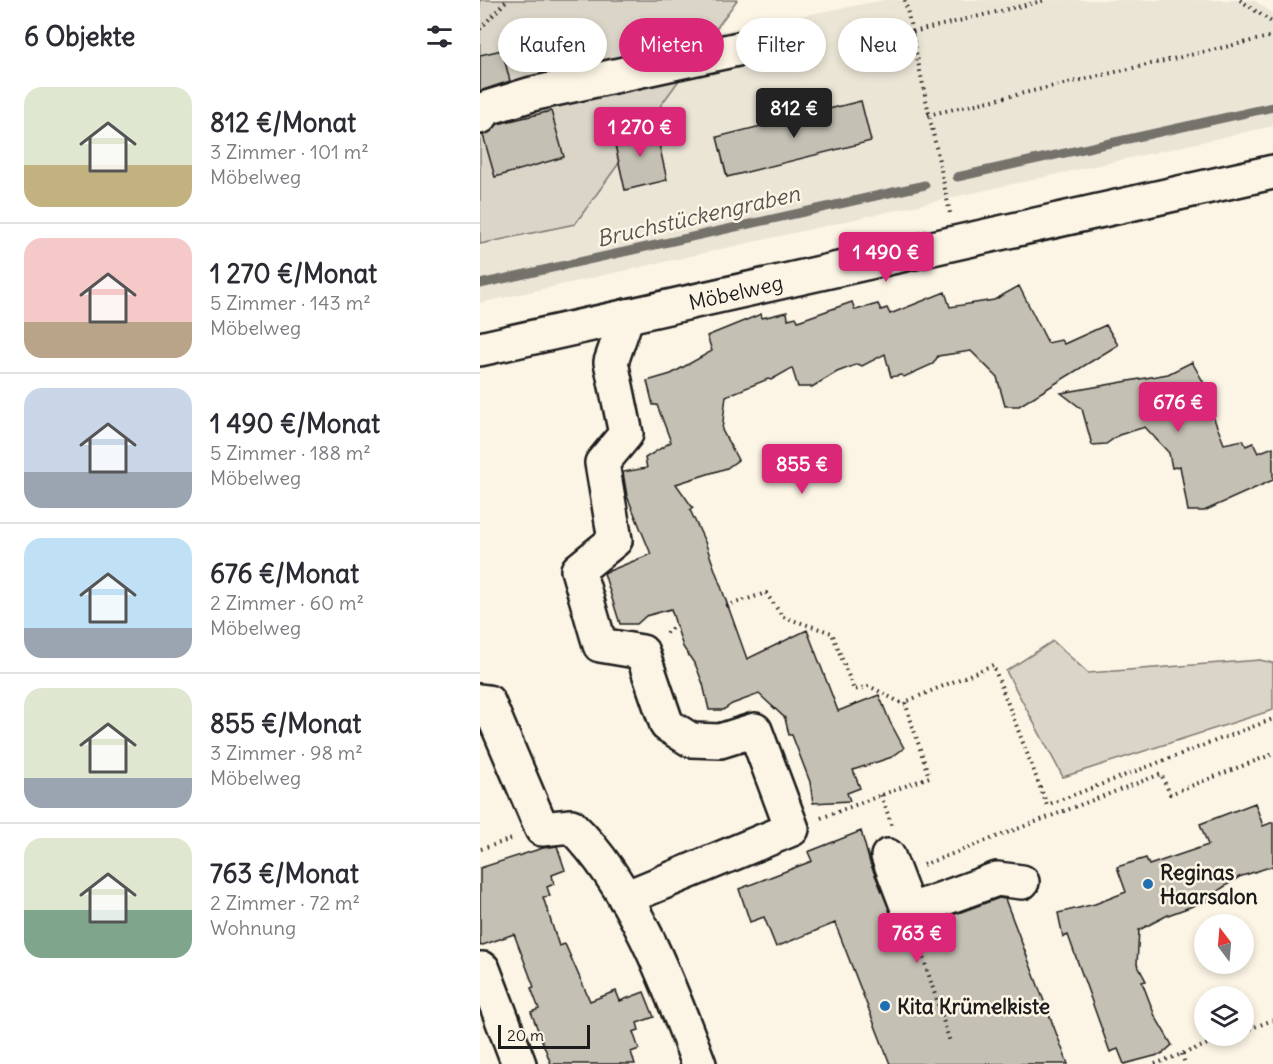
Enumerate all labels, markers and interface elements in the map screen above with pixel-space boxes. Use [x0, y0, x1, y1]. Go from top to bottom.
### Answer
chip: Kaufen [498, 18, 607, 72]
chip: Mieten [619, 18, 724, 72]
chip: Filter [736, 18, 826, 72]
chip: Neu [838, 18, 918, 72]
text: 6 Objekte [24, 20, 135, 53]
icon: filters [423, 20, 456, 53]
pin: 812 € [752, 88, 836, 139]
text: 812 € [770, 95, 818, 120]
text: 812 €/Monat [210, 106, 356, 139]
pin: 1 270 € [585, 107, 695, 158]
icon: home [72, 111, 144, 183]
text: 1 270 € [608, 114, 672, 139]
text: 3 Zimmer · 101 m² [210, 139, 369, 164]
text: Möbelweg [210, 164, 301, 189]
water label: Bruchstückengraben [594, 179, 803, 253]
pin: 1 490 € [831, 232, 941, 283]
text: 1 490 € [853, 239, 919, 264]
text: 1 270 €/Monat [210, 257, 377, 290]
icon: home [72, 262, 144, 334]
street label: Möbelweg [686, 268, 785, 316]
text: 5 Zimmer · 143 m² [210, 290, 371, 315]
text: Möbelweg [210, 315, 301, 340]
pin: 676 € [1136, 382, 1220, 433]
text: 676 € [1153, 389, 1203, 414]
text: 1 490 €/Monat [210, 407, 380, 440]
icon: home [72, 412, 144, 484]
text: 5 Zimmer · 188 m² [210, 440, 371, 465]
pin: 855 € [760, 444, 844, 495]
text: 855 € [776, 451, 828, 476]
text: Möbelweg [210, 465, 301, 490]
text: 676 €/Monat [210, 557, 359, 590]
icon: home [72, 562, 144, 634]
text: 2 Zimmer · 60 m² [210, 590, 364, 615]
text: Möbelweg [210, 615, 301, 640]
text: 855 €/Monat [210, 707, 361, 740]
icon: home [72, 712, 144, 784]
text: 3 Zimmer · 98 m² [210, 740, 363, 765]
text: Möbelweg [210, 765, 301, 790]
text: 763 €/Monat [210, 857, 359, 890]
place label: Reginas Haarsalon [1160, 859, 1258, 910]
icon: home [72, 862, 144, 934]
marker: Reginas Haarsalon [1141, 877, 1155, 891]
text: 2 Zimmer · 72 m² [210, 890, 360, 915]
pin: 763 € [875, 913, 959, 964]
north arrow [1194, 914, 1254, 974]
map controls [1194, 914, 1254, 1046]
text: Wohnung [210, 915, 296, 940]
text: 763 € [892, 920, 942, 945]
button: layers [1194, 986, 1254, 1046]
place label: Kita Krümelkiste [897, 993, 1050, 1020]
marker: Kita Krümelkiste [878, 999, 892, 1013]
scale bar [498, 1022, 590, 1050]
text: 20 m [507, 1025, 544, 1045]

